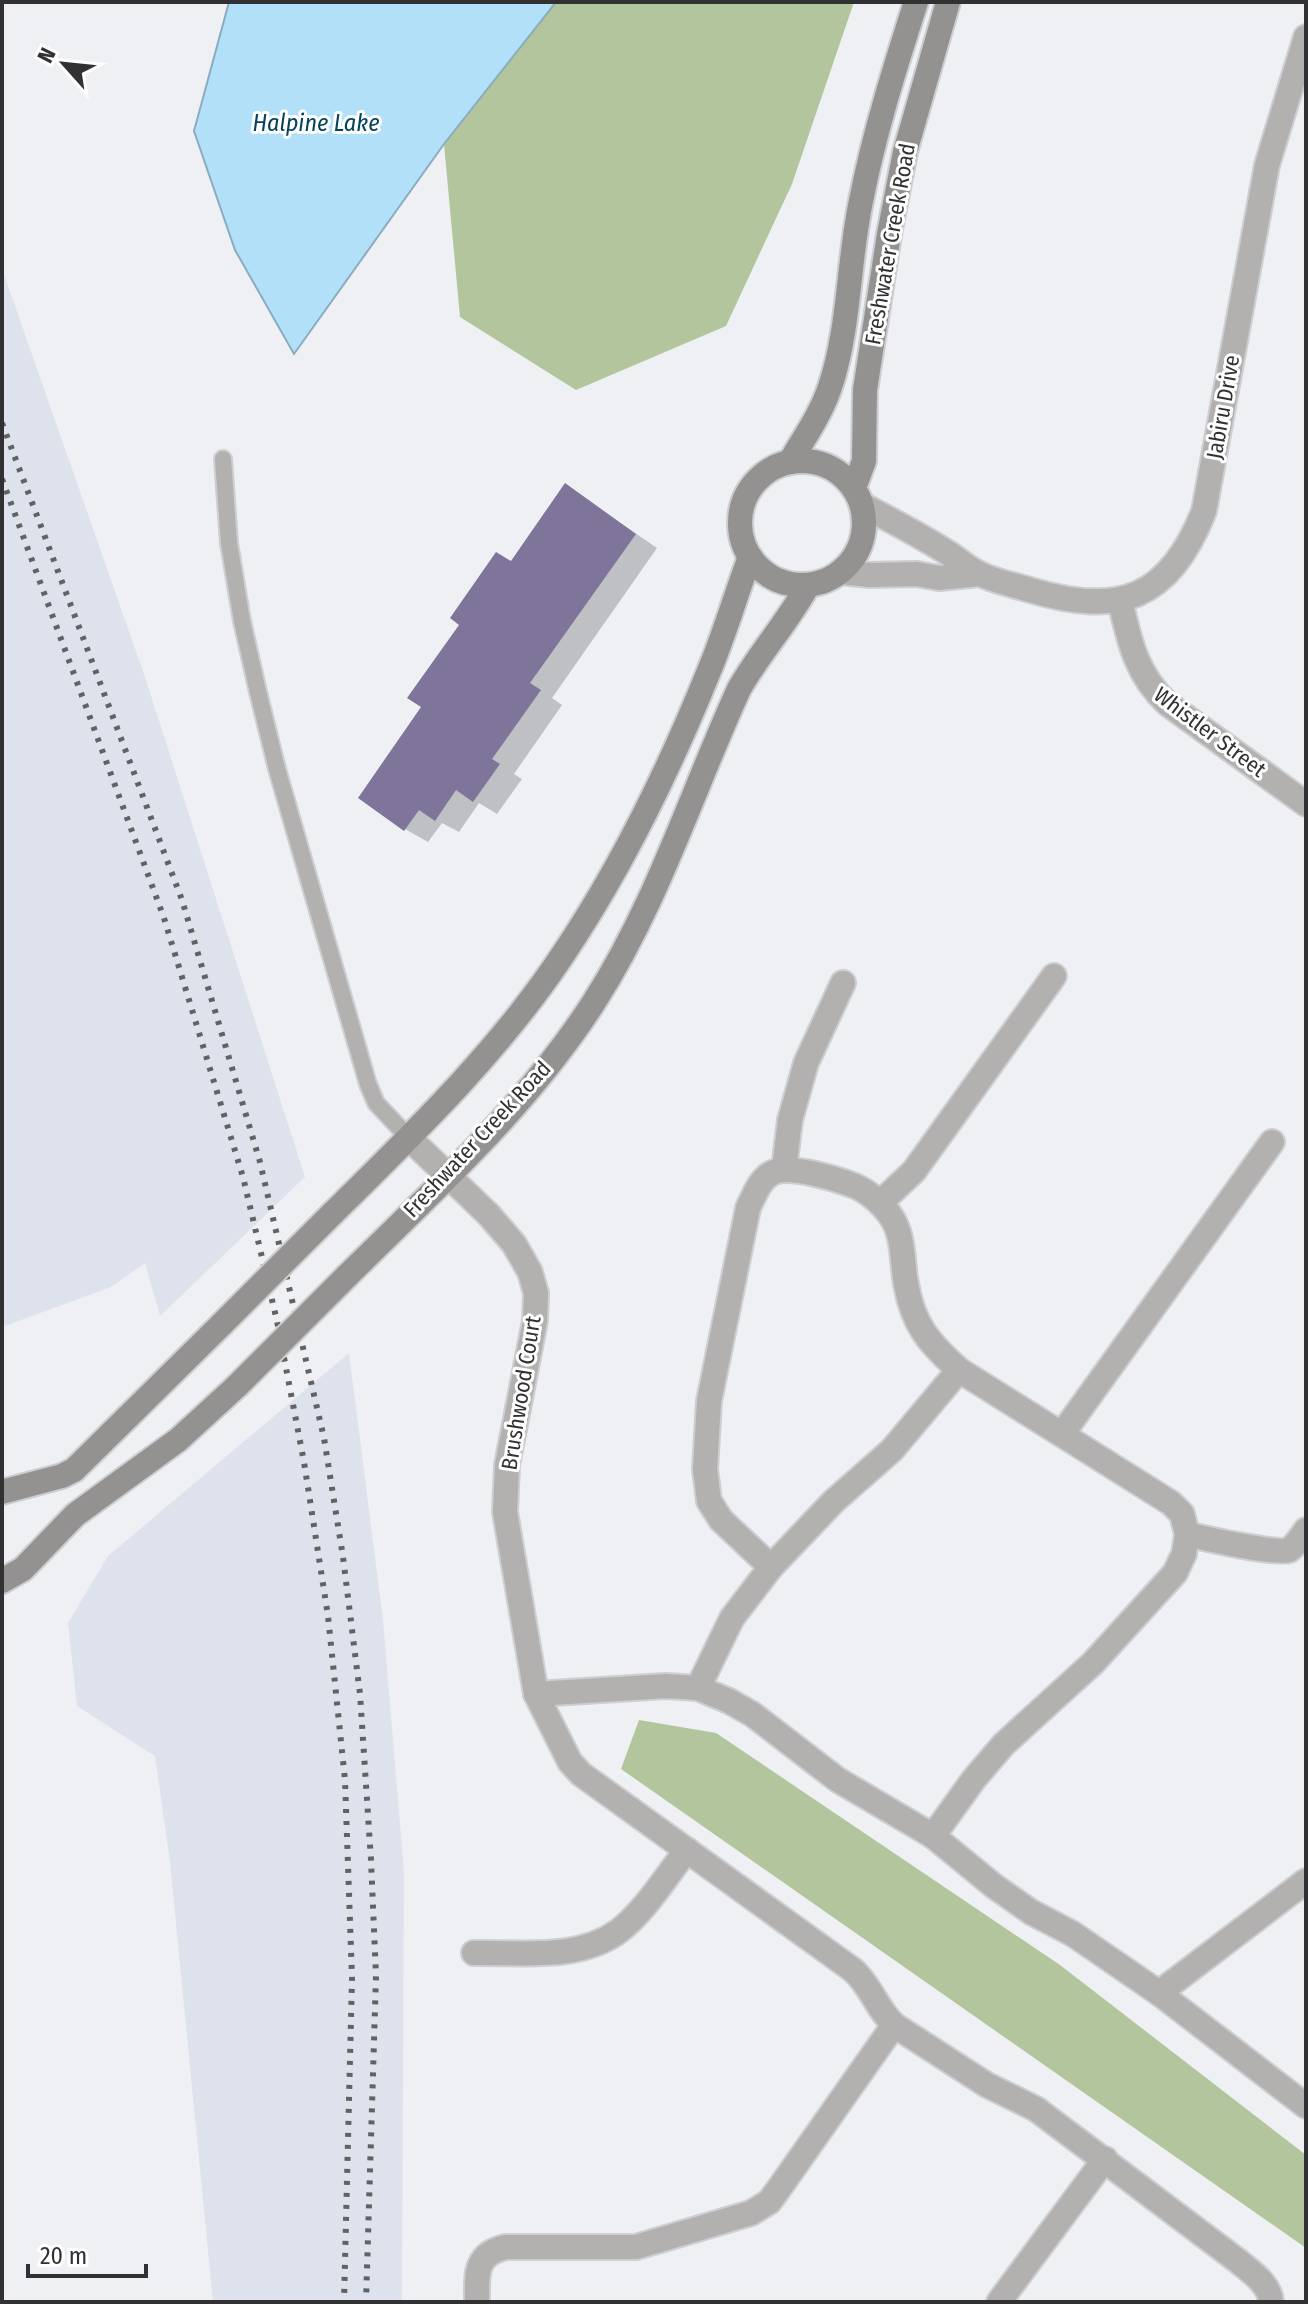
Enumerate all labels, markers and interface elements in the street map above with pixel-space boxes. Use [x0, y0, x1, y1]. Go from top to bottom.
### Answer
north arrow [24, 24, 104, 104]
text: N [32, 43, 62, 67]
water label: Halpine Lake [252, 109, 380, 137]
street label: Freshwater Creek Road [859, 141, 921, 347]
street label: Jabiru Drive [1201, 353, 1245, 461]
street label: Whistler Street [1149, 681, 1272, 783]
street label: Freshwater Creek Road [398, 1055, 556, 1223]
street label: Brushwood Court [496, 1313, 547, 1472]
scale bar [28, 2228, 146, 2278]
text: 20 m [40, 2242, 87, 2270]

